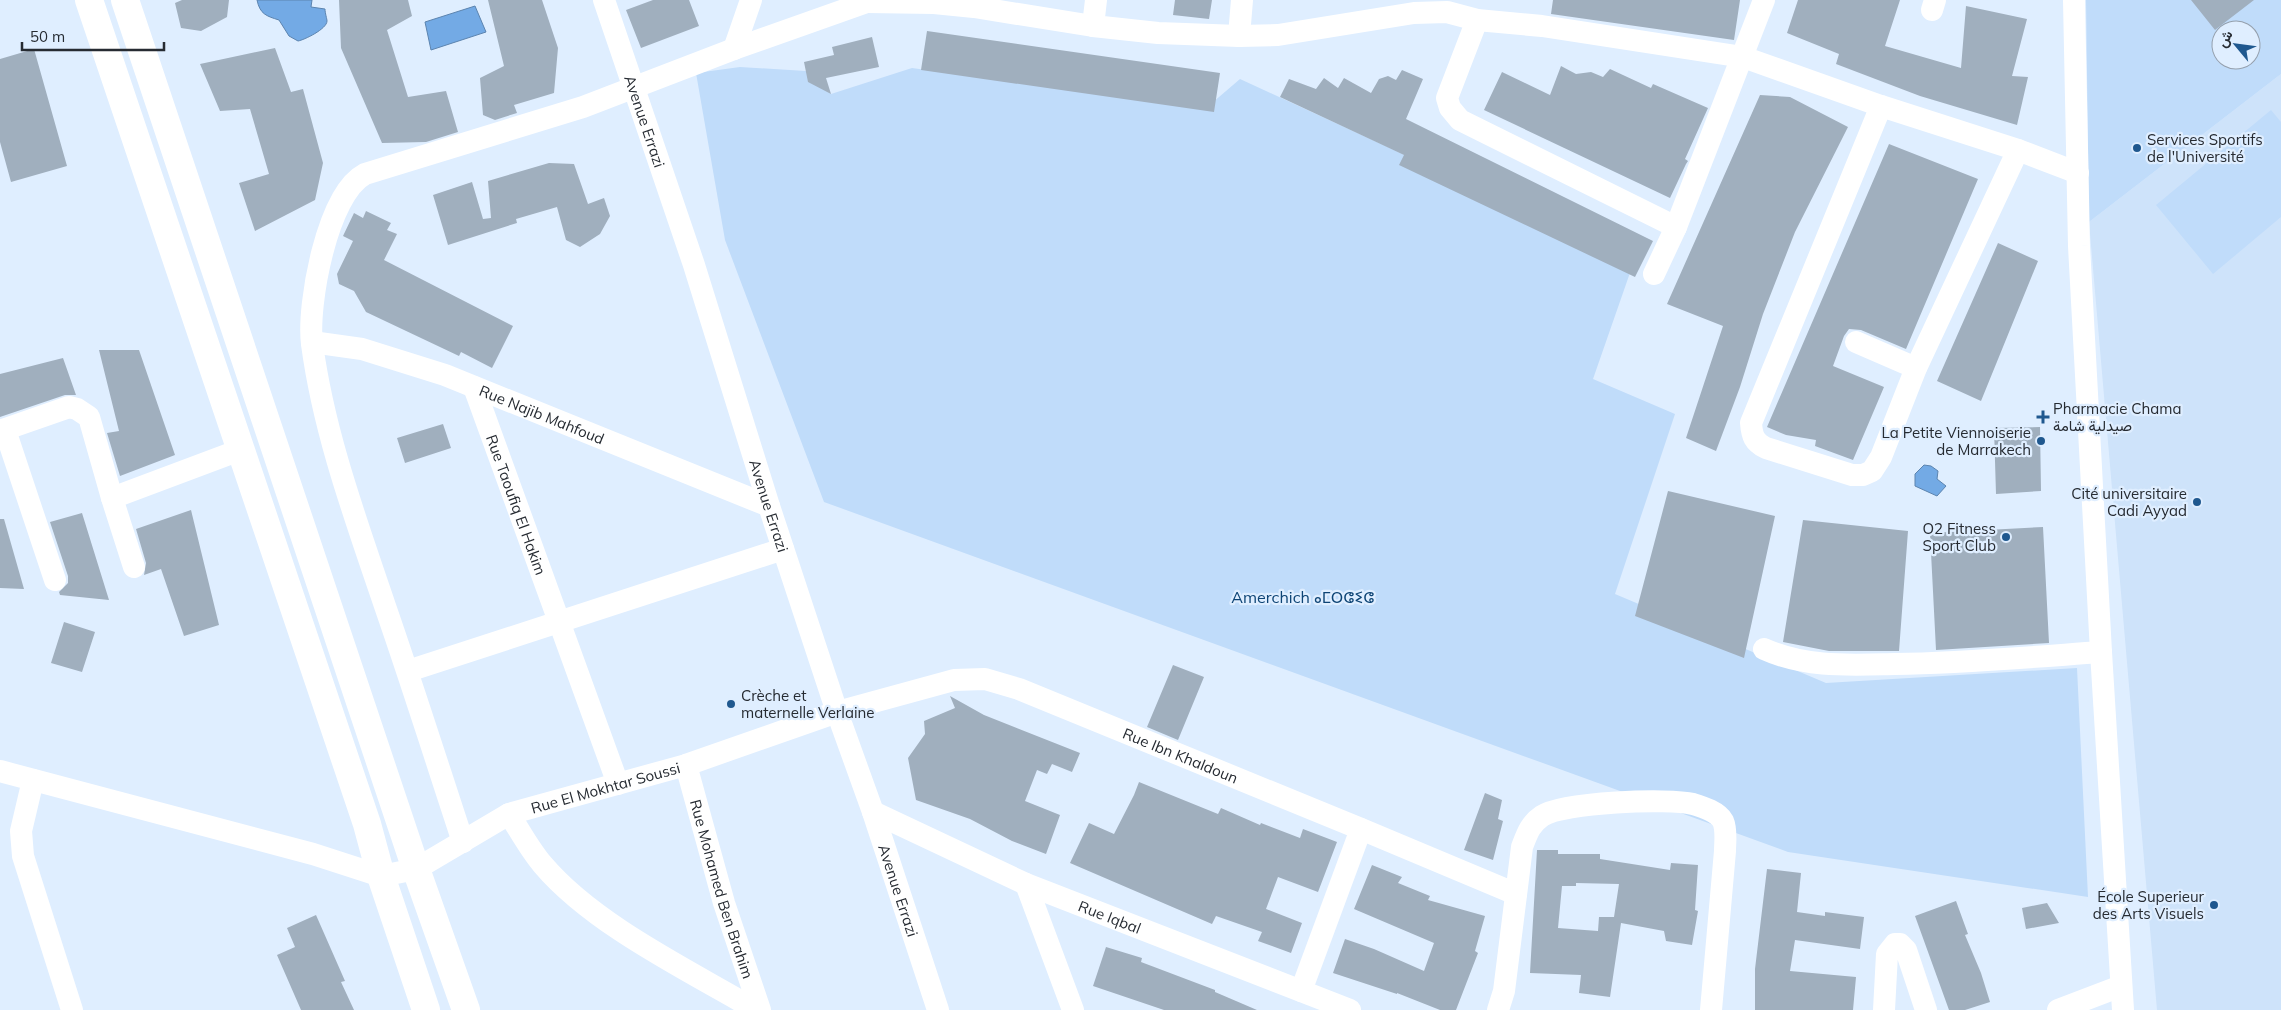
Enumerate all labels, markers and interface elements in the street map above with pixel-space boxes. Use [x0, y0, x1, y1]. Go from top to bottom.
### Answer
scale bar [22, 20, 165, 52]
north arrow [2211, 20, 2261, 70]
text: 50 m [30, 27, 65, 46]
text: ش [2213, 27, 2237, 50]
street label: Avenue Errazi [621, 73, 670, 170]
place label: Services Sportifs de l'Université [2147, 130, 2263, 166]
marker: Services Sportifs de l'Université [2131, 142, 2143, 154]
street label: Rue Najib Mahfoud [477, 380, 607, 448]
place label: Pharmacie Chama صيدلية شامة [2053, 399, 2181, 435]
marker: Pharmacie Chama صيدلية شامة [2037, 411, 2049, 423]
place label: La Petite Viennoiserie de Marrakech [1882, 423, 2031, 459]
street label: Rue Taoufiq El Hakim [482, 432, 551, 577]
marker: La Petite Viennoiserie de Marrakech [2035, 435, 2047, 447]
street label: Avenue Errazi [746, 457, 793, 554]
place label: Cité universitaire Cadi Ayyad [2071, 484, 2187, 520]
marker: Cité universitaire Cadi Ayyad [2191, 496, 2203, 508]
place label: O2 Fitness Sport Club [1922, 519, 1996, 555]
marker: O2 Fitness Sport Club [2000, 531, 2012, 543]
district label: Amerchich ⴰⵎⵔⵛⵉⵛ [1231, 587, 1375, 607]
place label: Crèche et maternelle Verlaine [741, 686, 874, 722]
marker: Crèche et maternelle Verlaine [725, 698, 737, 710]
street label: Rue Ibn Khaldoun [1120, 723, 1241, 787]
street label: Rue El Mokhtar Soussi [529, 758, 682, 817]
street label: Rue Mohamed Ben Brahim [686, 797, 758, 981]
street label: Avenue Errazi [875, 842, 923, 939]
place label: École Superieur des Arts Visuels [2093, 887, 2205, 923]
street label: Rue Iqbal [1076, 896, 1144, 937]
marker: École Superieur des Arts Visuels [2208, 899, 2220, 911]

